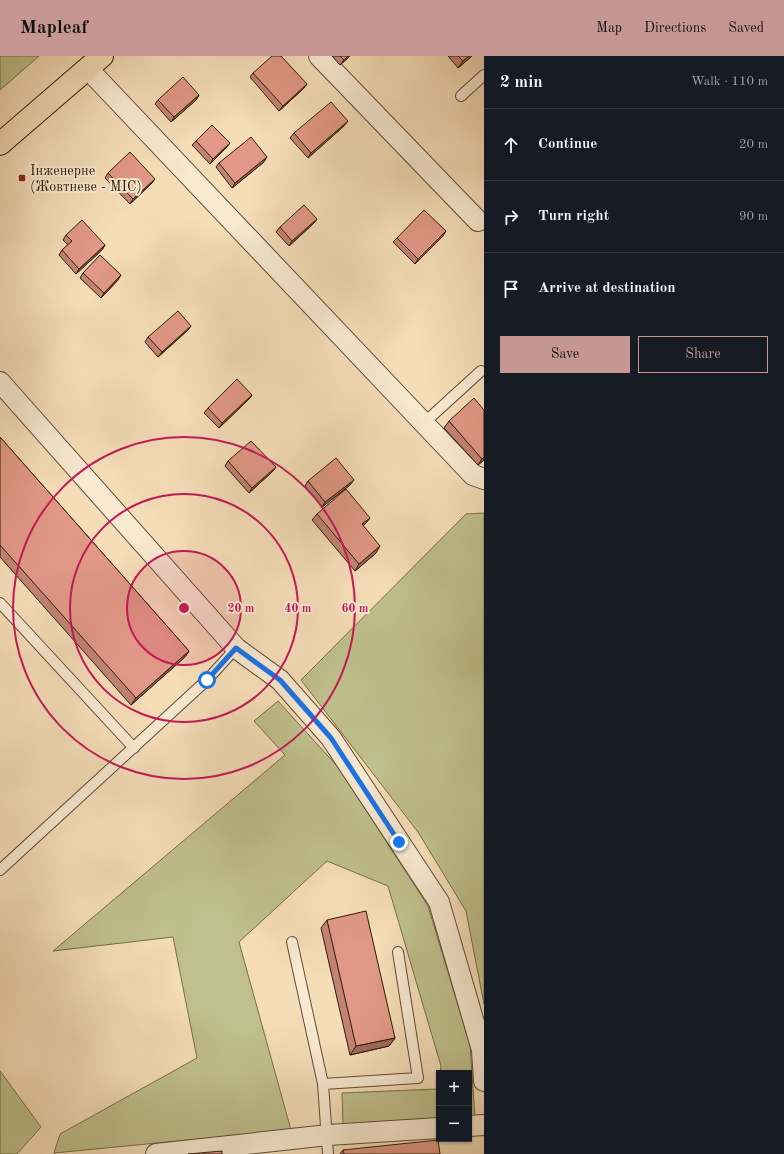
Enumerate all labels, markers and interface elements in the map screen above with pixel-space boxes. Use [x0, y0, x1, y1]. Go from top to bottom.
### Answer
text: Mapleaf [20, 19, 88, 38]
text: Map [596, 21, 622, 35]
text: Directions [644, 21, 706, 35]
text: Saved [728, 21, 764, 35]
text: 2 min [500, 74, 543, 91]
text: Walk · 110 m [691, 75, 768, 88]
icon: ahead [500, 134, 522, 156]
text: Continue [538, 137, 597, 152]
text: 20 m [739, 138, 768, 151]
place label: Інженерне (Жовтневе - МІС) [30, 164, 142, 194]
marker: Інженерне (Жовтневе - МІС) [17, 173, 27, 183]
icon: right [500, 206, 522, 228]
text: Turn right [538, 209, 609, 224]
text: 90 m [739, 210, 768, 223]
icon: arrive [500, 278, 522, 300]
text: Arrive at destination [538, 281, 676, 296]
button: Save [500, 336, 630, 373]
button: Share [638, 336, 768, 373]
centre of rings [177, 601, 191, 615]
text: 20 m [228, 603, 255, 615]
text: 40 m [285, 603, 312, 615]
text: 60 m [342, 603, 369, 615]
route start [198, 671, 216, 689]
route end [390, 833, 408, 851]
map controls [436, 1070, 472, 1142]
button: + [436, 1070, 472, 1106]
button: − [436, 1106, 472, 1142]

